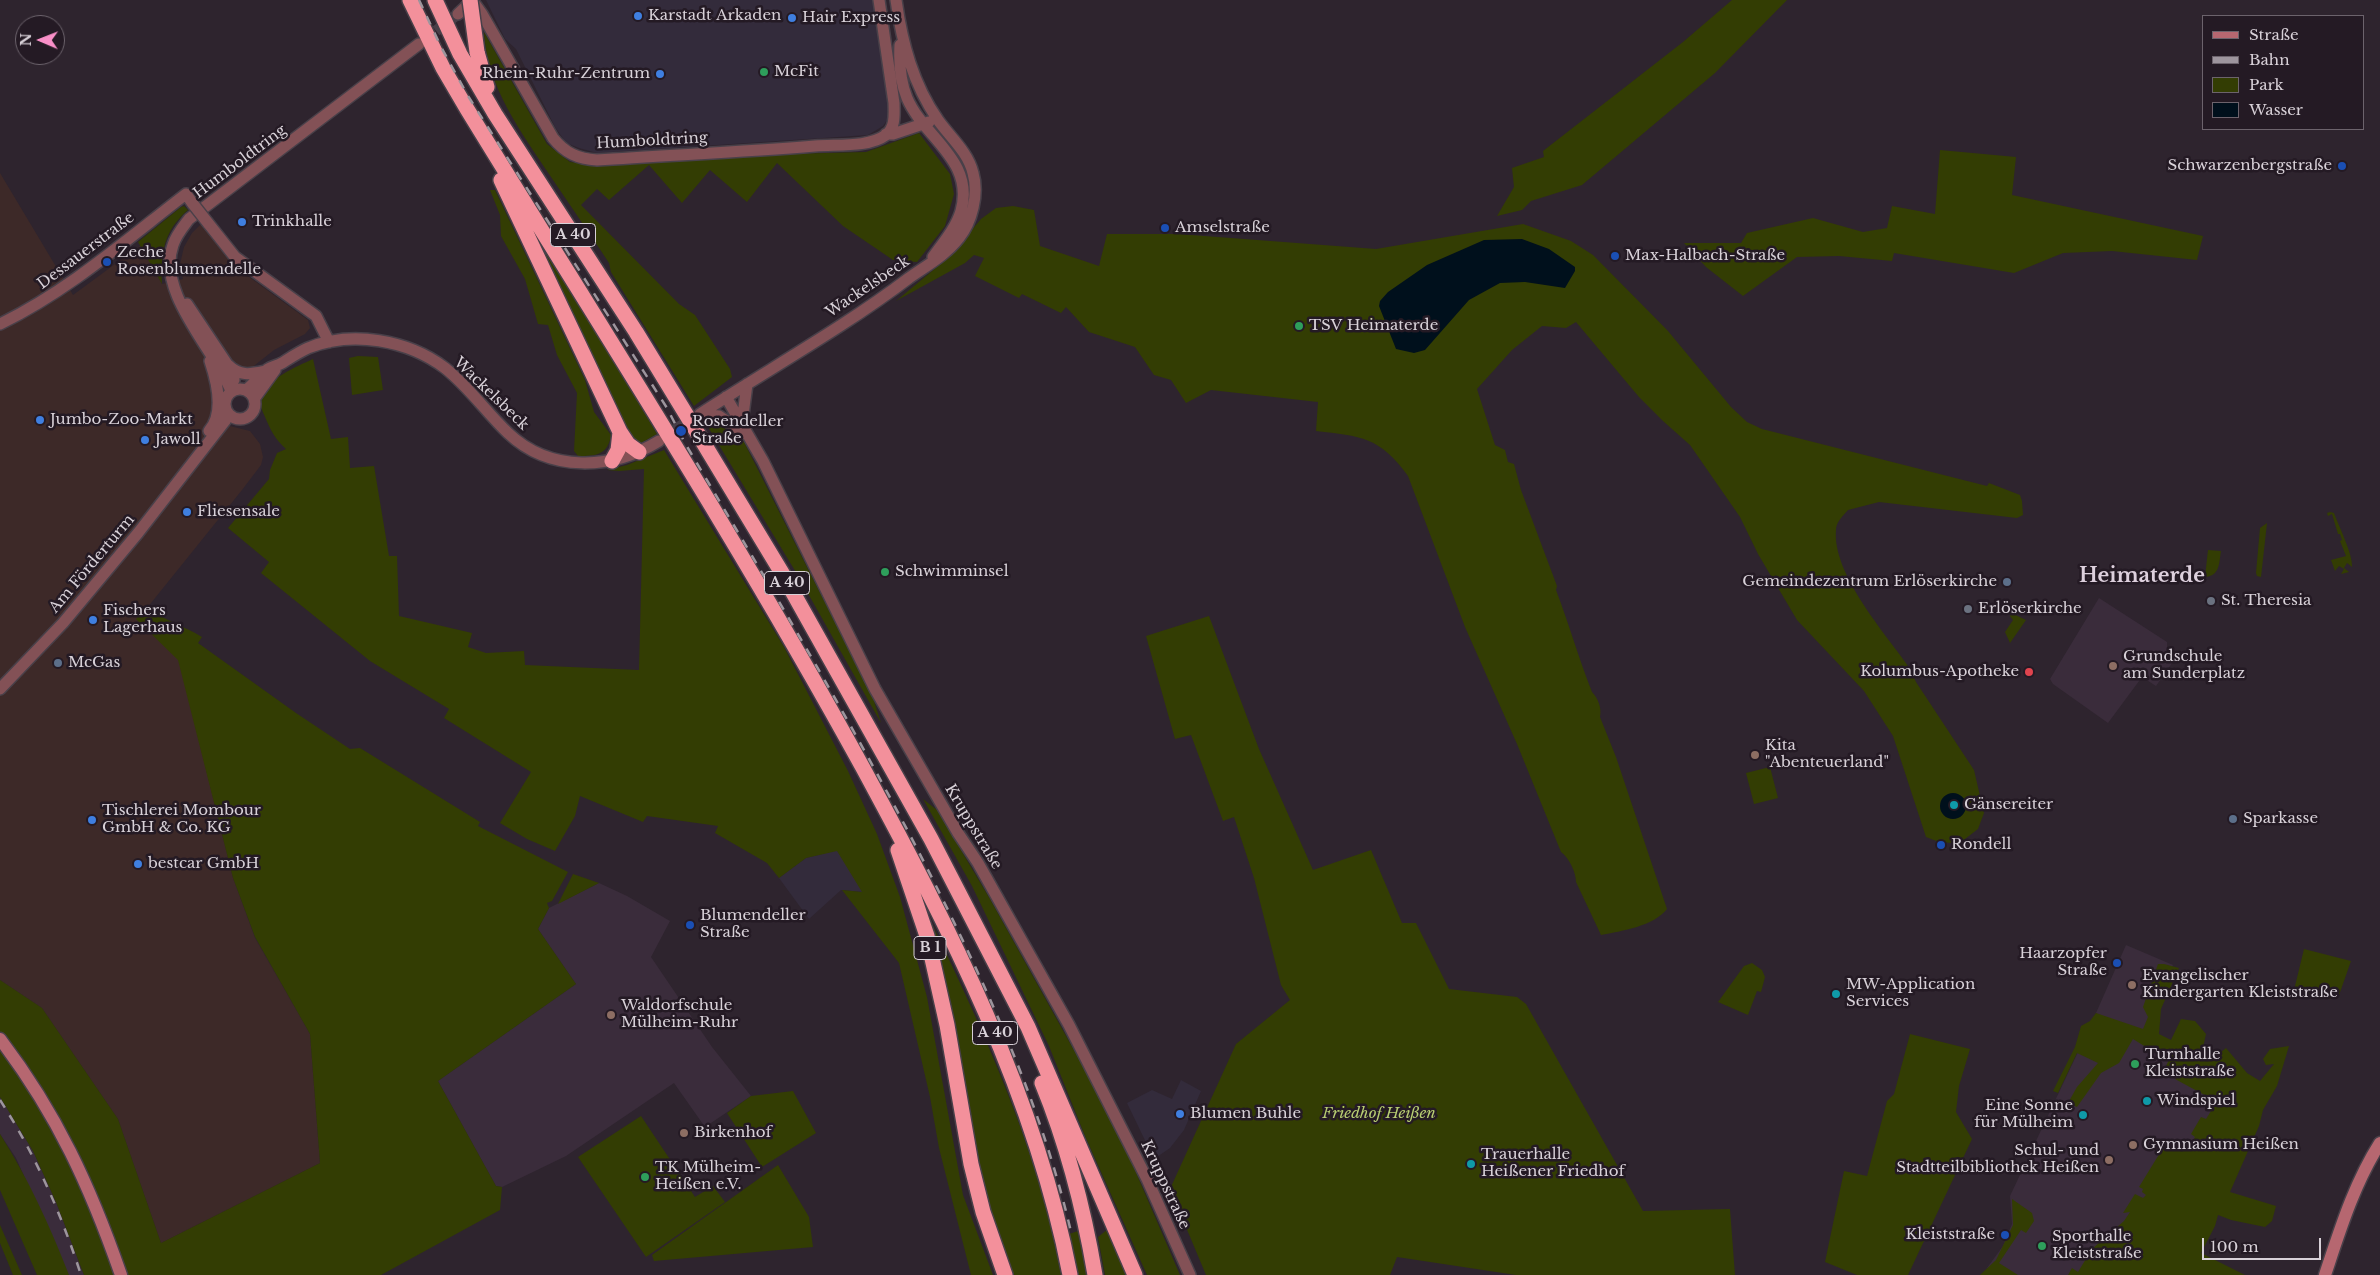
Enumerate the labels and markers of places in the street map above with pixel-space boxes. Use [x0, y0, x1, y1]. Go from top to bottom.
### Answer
place label: Karstadt Arkaden [648, 7, 781, 25]
place label: Hair Express [802, 9, 900, 27]
marker: Karstadt Arkaden [632, 10, 644, 22]
marker: Hair Express [786, 12, 798, 24]
place label: McFit [774, 63, 819, 81]
place label: Rhein-Ruhr-Zentrum [482, 65, 650, 83]
marker: McFit [758, 66, 770, 78]
marker: Rhein-Ruhr-Zentrum [654, 68, 666, 80]
place label: Schwarzenbergstraße [2168, 157, 2332, 175]
marker: Schwarzenbergstraße [2336, 160, 2348, 172]
place label: Trinkhalle [252, 213, 332, 231]
marker: Trinkhalle [236, 216, 248, 228]
place label: Amselstraße [1175, 219, 1270, 237]
marker: Amselstraße [1159, 222, 1171, 234]
place label: Zeche Rosenblumendelle [117, 244, 261, 279]
place label: Max-Halbach-Straße [1625, 247, 1785, 265]
marker: Max-Halbach-Straße [1609, 250, 1621, 262]
marker: Zeche Rosenblumendelle [101, 256, 113, 268]
place label: TSV Heimaterde [1309, 317, 1438, 335]
marker: TSV Heimaterde [1293, 320, 1305, 332]
place label: Jumbo-Zoo-Markt [50, 411, 193, 429]
place label: Rosendeller Straße [692, 413, 783, 448]
marker: Jumbo-Zoo-Markt [34, 414, 46, 426]
marker: Rosendeller Straße [674, 424, 688, 438]
place label: Jawoll [155, 431, 201, 449]
marker: Jawoll [139, 434, 151, 446]
place label: Fliesensale [197, 503, 280, 521]
marker: Fliesensale [181, 506, 193, 518]
place label: Schwimminsel [895, 563, 1009, 581]
marker: Schwimminsel [879, 566, 891, 578]
place label: Gemeindezentrum Erlöserkirche [1742, 573, 1997, 591]
marker: Gemeindezentrum Erlöserkirche [2001, 576, 2013, 588]
place label: St. Theresia [2221, 592, 2311, 610]
marker: St. Theresia [2205, 595, 2217, 607]
place label: Erlöserkirche [1978, 600, 2082, 618]
place label: Fischers Lagerhaus [103, 602, 182, 637]
marker: Erlöserkirche [1962, 603, 1974, 615]
marker: Fischers Lagerhaus [87, 614, 99, 626]
place label: Grundschule am Sunderplatz [2123, 648, 2245, 683]
place label: McGas [68, 654, 120, 672]
marker: McGas [52, 657, 64, 669]
marker: Grundschule am Sunderplatz [2107, 660, 2119, 672]
place label: Kolumbus-Apotheke [1860, 663, 2019, 681]
marker: Kolumbus-Apotheke [2023, 666, 2035, 678]
place label: Kita "Abenteuerland" [1765, 737, 1889, 772]
marker: Kita "Abenteuerland" [1749, 749, 1761, 761]
place label: Gänsereiter [1964, 796, 2053, 814]
marker: Gänsereiter [1948, 799, 1960, 811]
place label: Tischlerei Mombour GmbH & Co. KG [102, 802, 261, 837]
place label: Sparkasse [2243, 810, 2318, 828]
marker: Sparkasse [2227, 813, 2239, 825]
marker: Tischlerei Mombour GmbH & Co. KG [86, 814, 98, 826]
place label: Rondell [1951, 836, 2011, 854]
marker: Rondell [1935, 839, 1947, 851]
place label: bestcar GmbH [148, 855, 259, 873]
marker: bestcar GmbH [132, 858, 144, 870]
place label: Blumendeller Straße [700, 907, 806, 942]
marker: Blumendeller Straße [684, 919, 696, 931]
place label: Haarzopfer Straße [2019, 945, 2107, 980]
marker: Haarzopfer Straße [2111, 957, 2123, 969]
place label: Evangelischer Kindergarten Kleiststraße [2142, 967, 2338, 1002]
place label: MW-Application Services [1846, 976, 1975, 1011]
marker: Evangelischer Kindergarten Kleiststraße [2126, 979, 2138, 991]
marker: MW-Application Services [1830, 988, 1842, 1000]
place label: Waldorfschule Mülheim-Ruhr [621, 997, 738, 1032]
marker: Waldorfschule Mülheim-Ruhr [605, 1009, 617, 1021]
place label: Turnhalle Kleiststraße [2145, 1046, 2235, 1081]
marker: Turnhalle Kleiststraße [2129, 1058, 2141, 1070]
place label: Windspiel [2157, 1092, 2236, 1110]
marker: Windspiel [2141, 1095, 2153, 1107]
place label: Eine Sonne für Mülheim [1974, 1097, 2073, 1132]
place label: Blumen Buhle [1190, 1105, 1301, 1123]
marker: Blumen Buhle [1174, 1108, 1186, 1120]
marker: Eine Sonne für Mülheim [2077, 1109, 2089, 1121]
place label: Birkenhof [694, 1124, 772, 1142]
marker: Birkenhof [678, 1127, 690, 1139]
place label: Gymnasium Heißen [2143, 1136, 2299, 1154]
marker: Gymnasium Heißen [2127, 1139, 2139, 1151]
place label: Schul- und Stadtteilbibliothek Heißen [1896, 1142, 2099, 1177]
place label: Trauerhalle Heißener Friedhof [1481, 1146, 1625, 1181]
marker: Schul- und Stadtteilbibliothek Heißen [2103, 1154, 2115, 1166]
marker: Trauerhalle Heißener Friedhof [1465, 1158, 1477, 1170]
place label: TK Mülheim- Heißen e.V. [655, 1159, 761, 1194]
marker: TK Mülheim- Heißen e.V. [639, 1171, 651, 1183]
place label: Kleiststraße [1905, 1226, 1995, 1244]
place label: Sporthalle Kleiststraße [2052, 1228, 2142, 1263]
marker: Kleiststraße [1999, 1229, 2011, 1241]
marker: Sporthalle Kleiststraße [2036, 1240, 2048, 1252]

